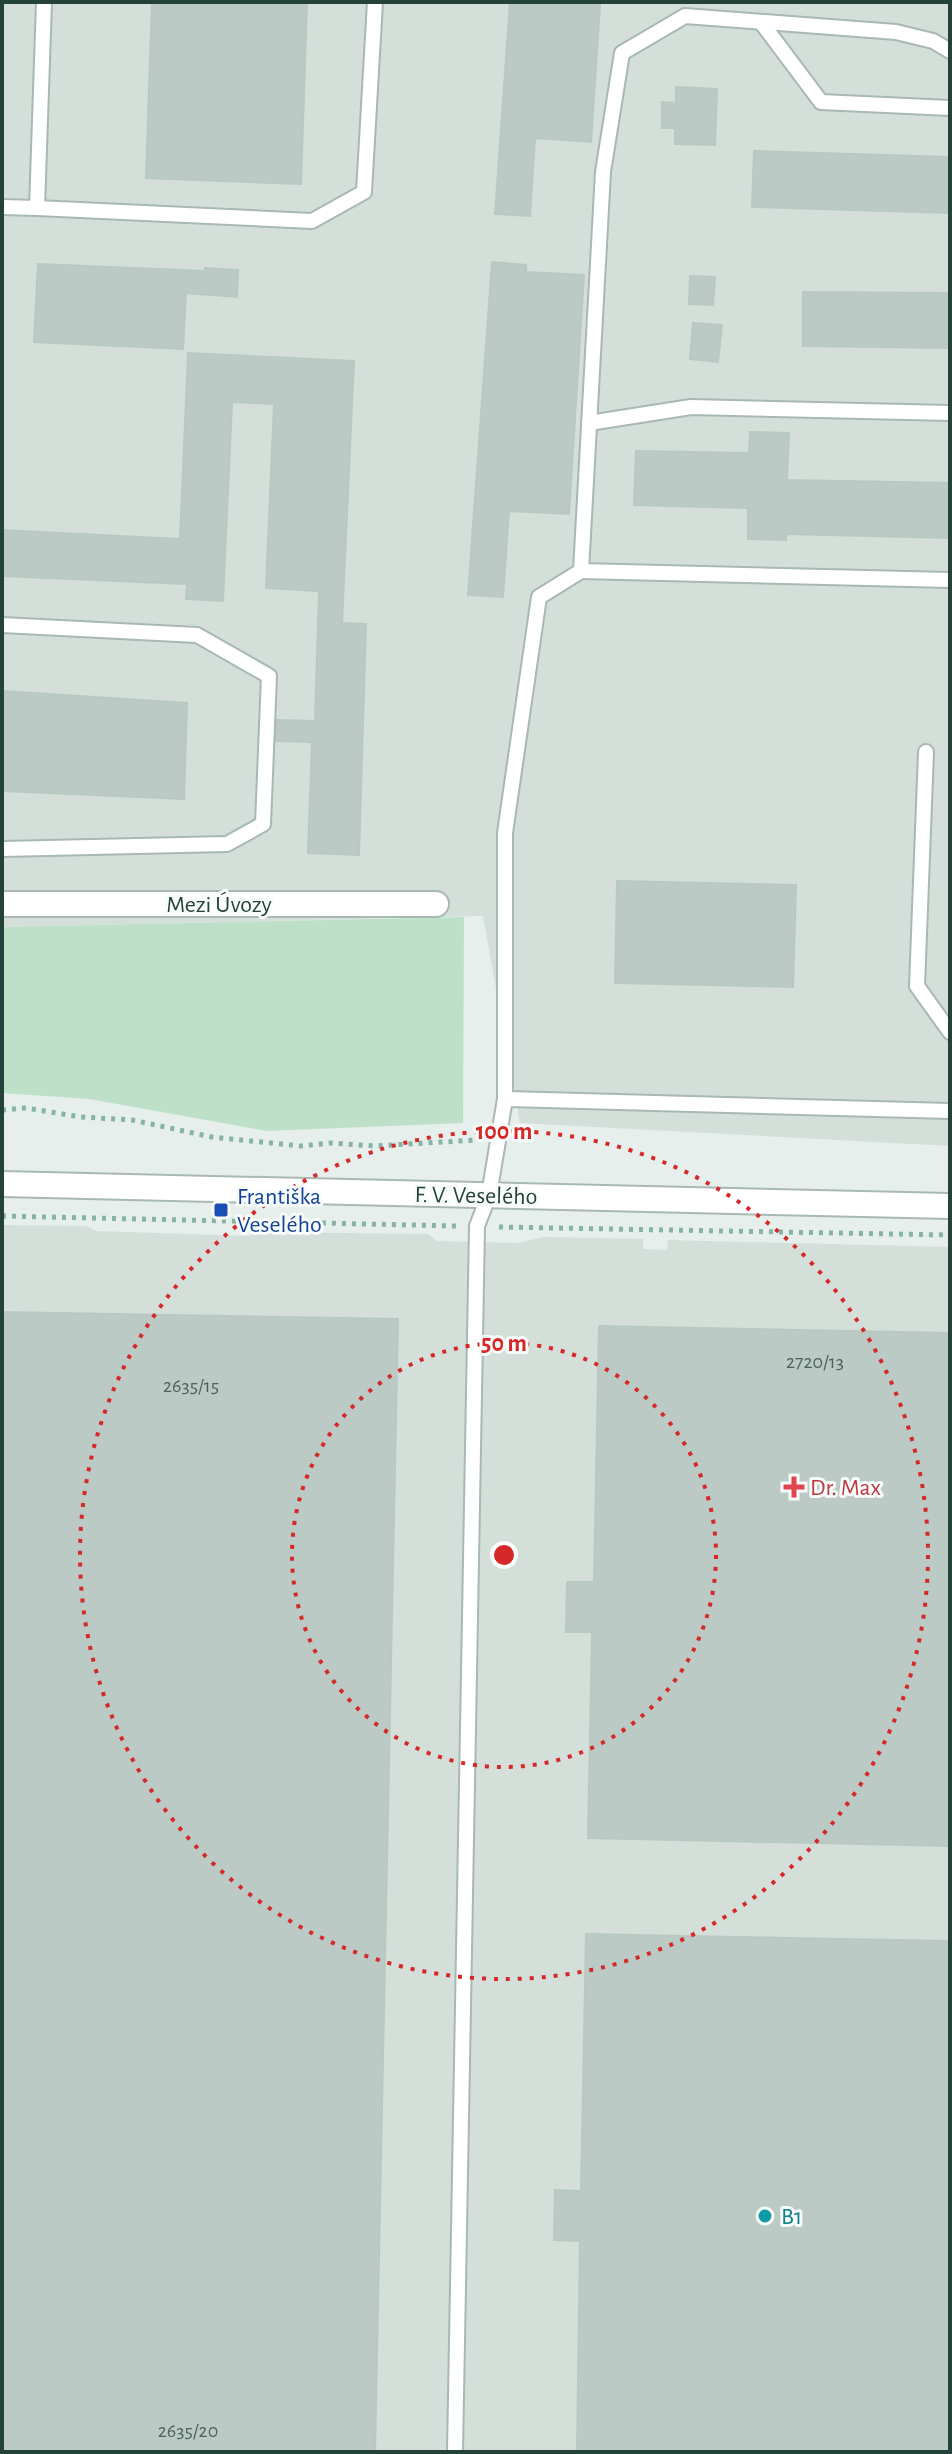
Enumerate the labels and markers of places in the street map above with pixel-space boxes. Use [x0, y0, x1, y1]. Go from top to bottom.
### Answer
place label: Františka Veselého [237, 1185, 322, 1237]
marker: Františka Veselého [212, 1201, 230, 1219]
place label: Dr. Max [810, 1476, 881, 1500]
marker: Dr. Max [785, 1478, 803, 1496]
centre of rings [490, 1541, 518, 1569]
place label: B1 [781, 2205, 802, 2229]
marker: B1 [756, 2207, 774, 2225]

